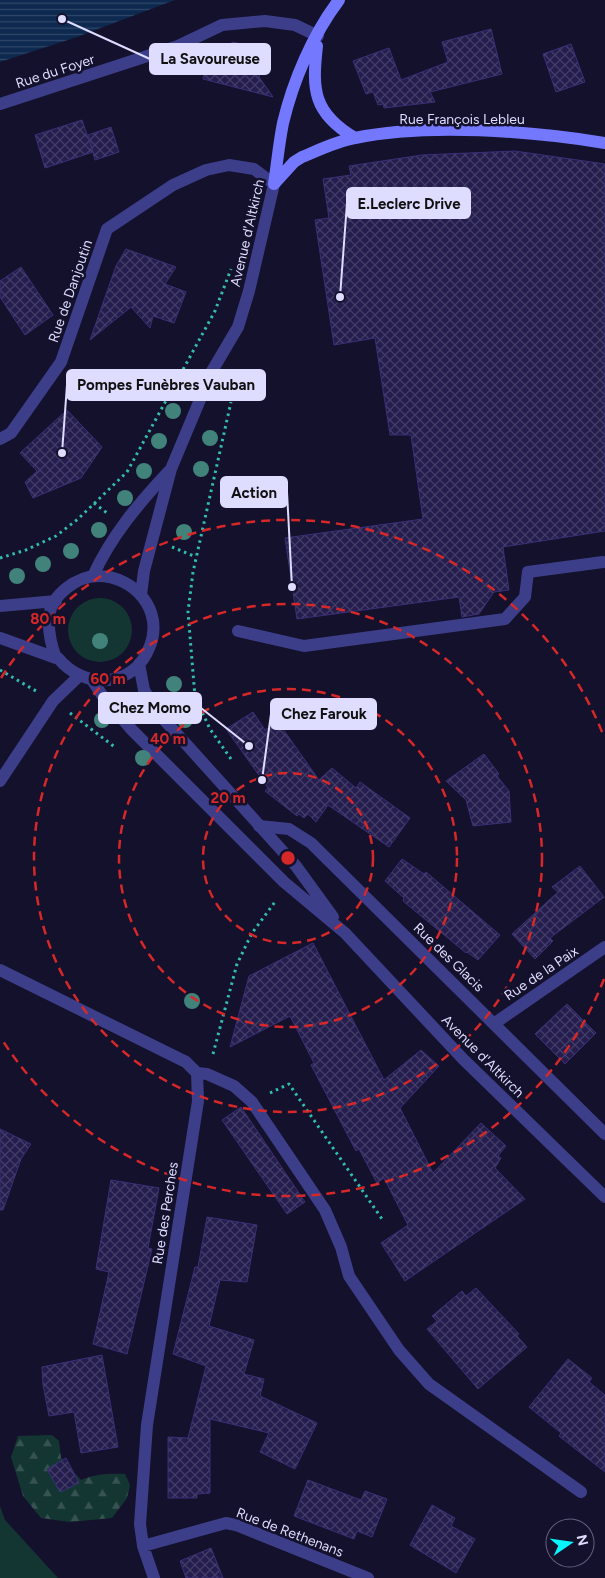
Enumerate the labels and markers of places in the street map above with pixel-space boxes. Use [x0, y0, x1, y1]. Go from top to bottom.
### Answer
callout: La Savoureuse [150, 44, 270, 74]
callout: E.Leclerc Drive [347, 188, 470, 218]
callout: Pompes Funèbres Vauban [67, 370, 265, 400]
callout: Action [221, 477, 287, 507]
callout: Chez Momo [99, 693, 201, 723]
callout: Chez Farouk [271, 699, 376, 729]
centre of rings [279, 849, 297, 867]

